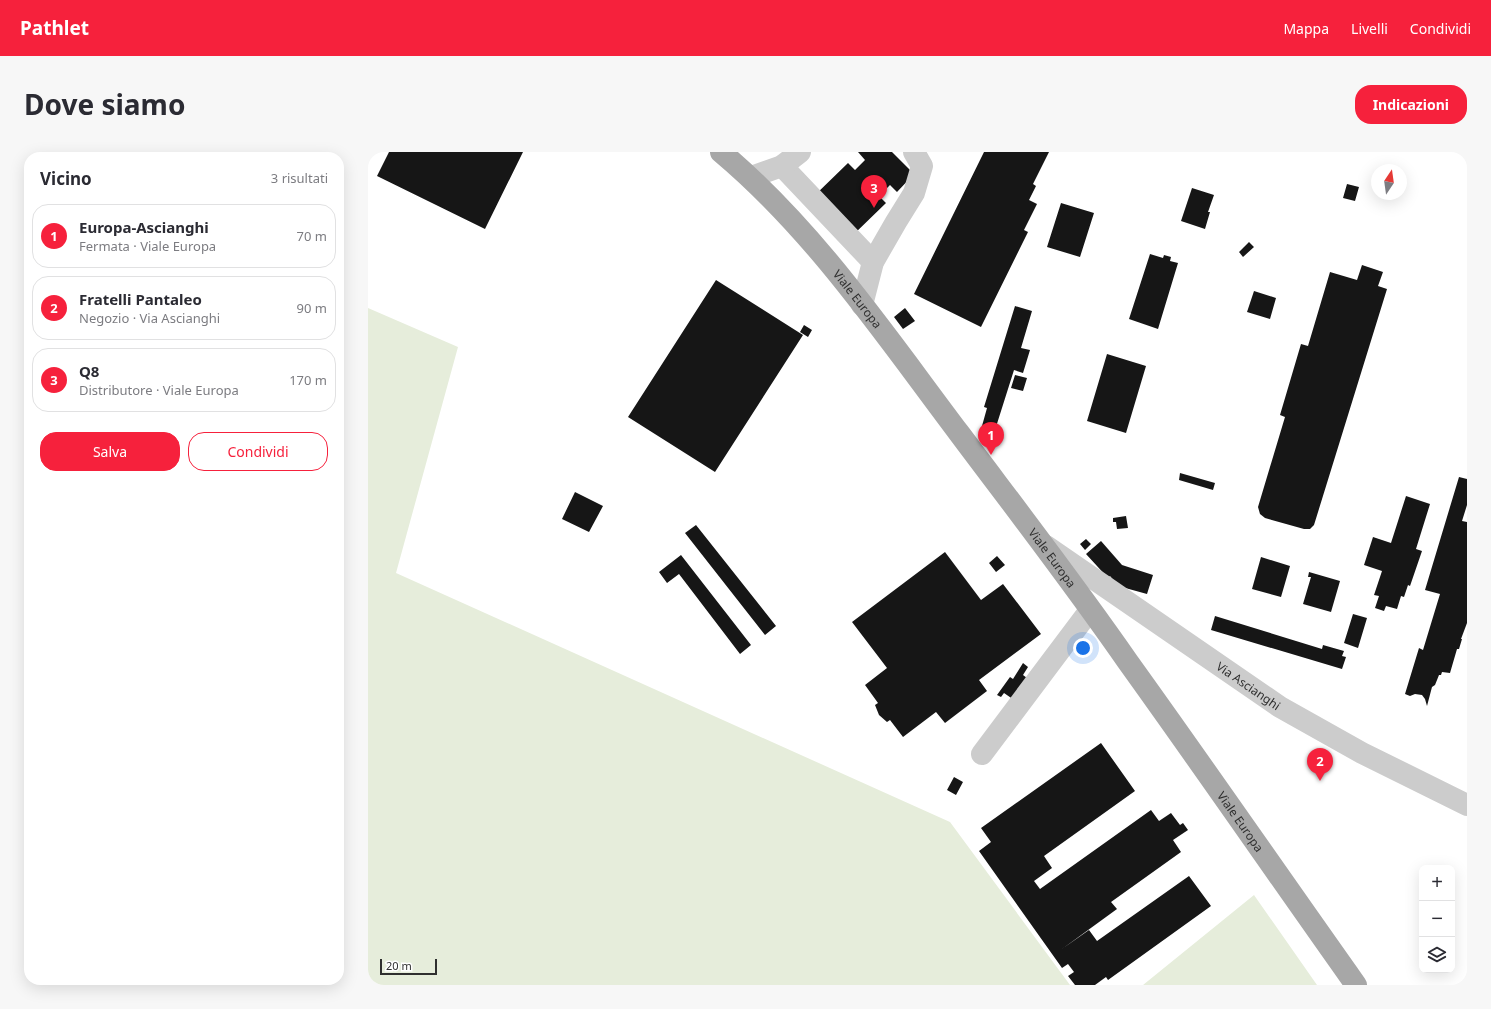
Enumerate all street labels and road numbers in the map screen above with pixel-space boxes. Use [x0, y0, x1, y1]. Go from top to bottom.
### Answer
street label: Viale Europa [829, 266, 886, 332]
street label: Viale Europa [1025, 524, 1080, 591]
street label: Via Ascianghi [1213, 657, 1284, 714]
street label: Viale Europa [1214, 788, 1268, 855]

